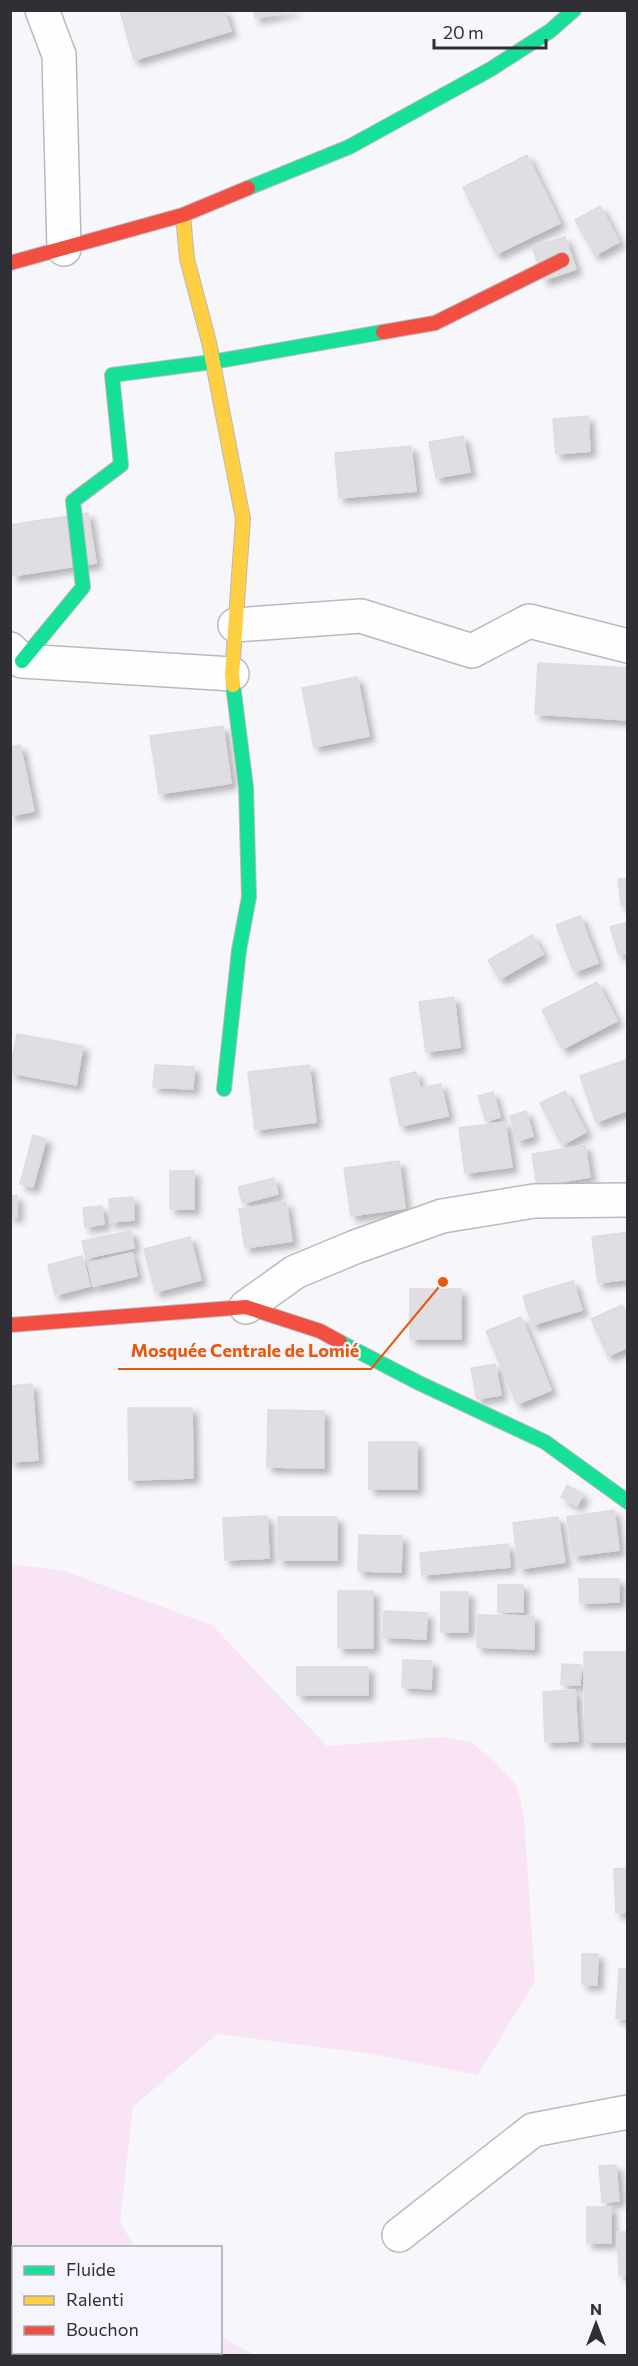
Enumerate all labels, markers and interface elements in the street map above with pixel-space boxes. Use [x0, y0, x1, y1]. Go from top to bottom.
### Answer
scale bar [434, 12, 546, 50]
text: 20 m [443, 21, 484, 43]
callout: Mosquée Centrale de Lomié [118, 1333, 371, 1369]
text: Mosquée Centrale de Lomié [131, 1339, 359, 1361]
legend [12, 2246, 222, 2354]
text: Fluide [66, 2258, 115, 2280]
text: Ralenti [66, 2288, 124, 2310]
north arrow [566, 2294, 626, 2354]
text: N [590, 2299, 602, 2318]
text: Bouchon [66, 2318, 139, 2340]

